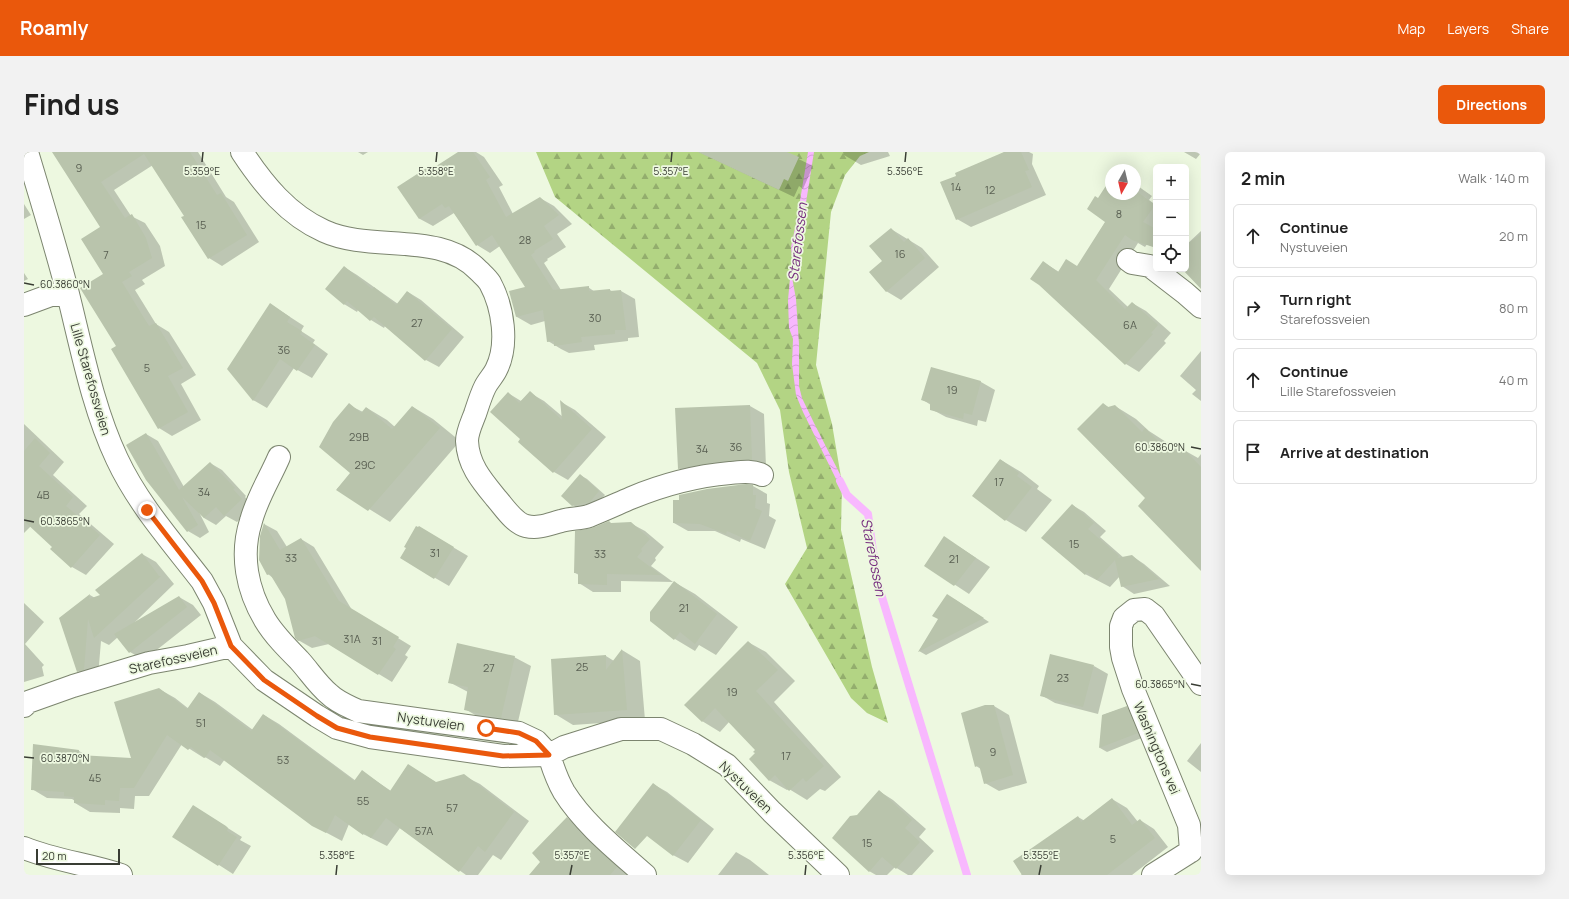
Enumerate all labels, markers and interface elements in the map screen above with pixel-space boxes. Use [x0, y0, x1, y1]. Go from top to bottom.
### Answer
text: Roamly [20, 15, 88, 41]
text: Map [1397, 19, 1425, 38]
text: Layers [1447, 19, 1489, 38]
text: Share [1511, 19, 1549, 38]
text: Find us [24, 85, 119, 123]
button: Directions [1438, 85, 1545, 124]
house number: 9 [76, 160, 83, 175]
text: 5.359°E [184, 164, 220, 178]
text: 5.358°E [418, 164, 454, 178]
text: 5.357°E [654, 164, 689, 178]
text: 5.356°E [887, 164, 923, 178]
north arrow [1105, 164, 1141, 200]
map controls [1153, 164, 1189, 272]
button: + [1153, 164, 1189, 200]
text: 2 min [1241, 167, 1285, 190]
text: Walk · 140 m [1458, 169, 1529, 187]
house number: 14 [951, 179, 961, 194]
house number: 12 [985, 182, 995, 197]
button: − [1153, 200, 1189, 236]
water label: Starefossen [783, 201, 811, 282]
house number: 8 [1116, 206, 1122, 221]
house number: 15 [196, 217, 206, 232]
text: Continue [1280, 217, 1348, 238]
icon: ahead [1242, 225, 1264, 247]
text: 20 m [1499, 227, 1528, 245]
house number: 28 [519, 232, 531, 247]
button: locate [1153, 236, 1189, 272]
text: Nystuveien [1280, 238, 1348, 256]
house number: 16 [894, 246, 906, 261]
house number: 7 [103, 247, 109, 262]
text: 60.3860°N [40, 277, 90, 291]
text: Turn right [1280, 289, 1351, 310]
icon: right [1242, 297, 1264, 319]
text: 80 m [1499, 299, 1528, 317]
house number: 30 [589, 310, 601, 325]
text: Starefossveien [1280, 310, 1370, 328]
house number: 27 [411, 315, 423, 330]
house number: 6A [1123, 317, 1137, 332]
street label: Lille Starefossveien [66, 321, 116, 437]
house number: 36 [278, 342, 291, 357]
house number: 5 [144, 360, 150, 375]
text: Continue [1280, 361, 1348, 382]
icon: ahead [1242, 369, 1264, 391]
text: 40 m [1499, 371, 1528, 389]
house number: 19 [946, 382, 958, 397]
text: Lille Starefossveien [1280, 382, 1396, 400]
house number: 29B [349, 429, 369, 444]
house number: 36 [730, 439, 743, 454]
text: 60.3860°N [1135, 440, 1185, 454]
house number: 34 [696, 441, 708, 456]
icon: arrive [1242, 441, 1264, 463]
text: Arrive at destination [1280, 442, 1429, 463]
house number: 29C [355, 457, 376, 472]
house number: 17 [994, 474, 1004, 489]
house number: 34 [198, 484, 210, 499]
house number: 4B [36, 487, 50, 502]
route end [138, 501, 156, 519]
text: 60.3865°N [40, 514, 90, 528]
water label: Starefossen [857, 516, 891, 598]
house number: 15 [1069, 536, 1079, 551]
house number: 31 [430, 545, 440, 560]
house number: 33 [594, 546, 606, 561]
house number: 33 [285, 550, 297, 565]
house number: 21 [949, 551, 959, 566]
house number: 21 [679, 600, 689, 615]
house number: 31A [343, 631, 361, 646]
house number: 31 [372, 633, 382, 648]
street label: Starefossveien [127, 640, 219, 678]
house number: 25 [576, 659, 588, 674]
house number: 27 [483, 660, 495, 675]
house number: 23 [1057, 670, 1069, 685]
text: 60.3865°N [1135, 677, 1185, 691]
house number: 19 [726, 684, 738, 699]
street label: Washingtons vei [1129, 699, 1185, 797]
street label: Nystuveien [396, 707, 466, 735]
house number: 51 [196, 715, 206, 730]
route start [477, 719, 495, 737]
house number: 9 [990, 744, 997, 759]
house number: 17 [781, 748, 791, 763]
text: 60.3870°N [41, 751, 89, 765]
house number: 53 [277, 752, 289, 767]
street label: Nystuveien [715, 757, 777, 817]
house number: 45 [89, 770, 101, 785]
house number: 55 [357, 793, 369, 808]
house number: 57 [446, 800, 458, 815]
house number: 57A [415, 823, 433, 838]
house number: 5 [1110, 831, 1116, 846]
house number: 15 [862, 835, 872, 850]
scale bar [36, 847, 120, 866]
text: 20 m [42, 848, 67, 863]
text: 5.358°E [319, 848, 355, 862]
text: 5.357°E [555, 848, 590, 862]
text: 5.356°E [788, 848, 824, 862]
text: 5.355°E [1023, 848, 1059, 862]

